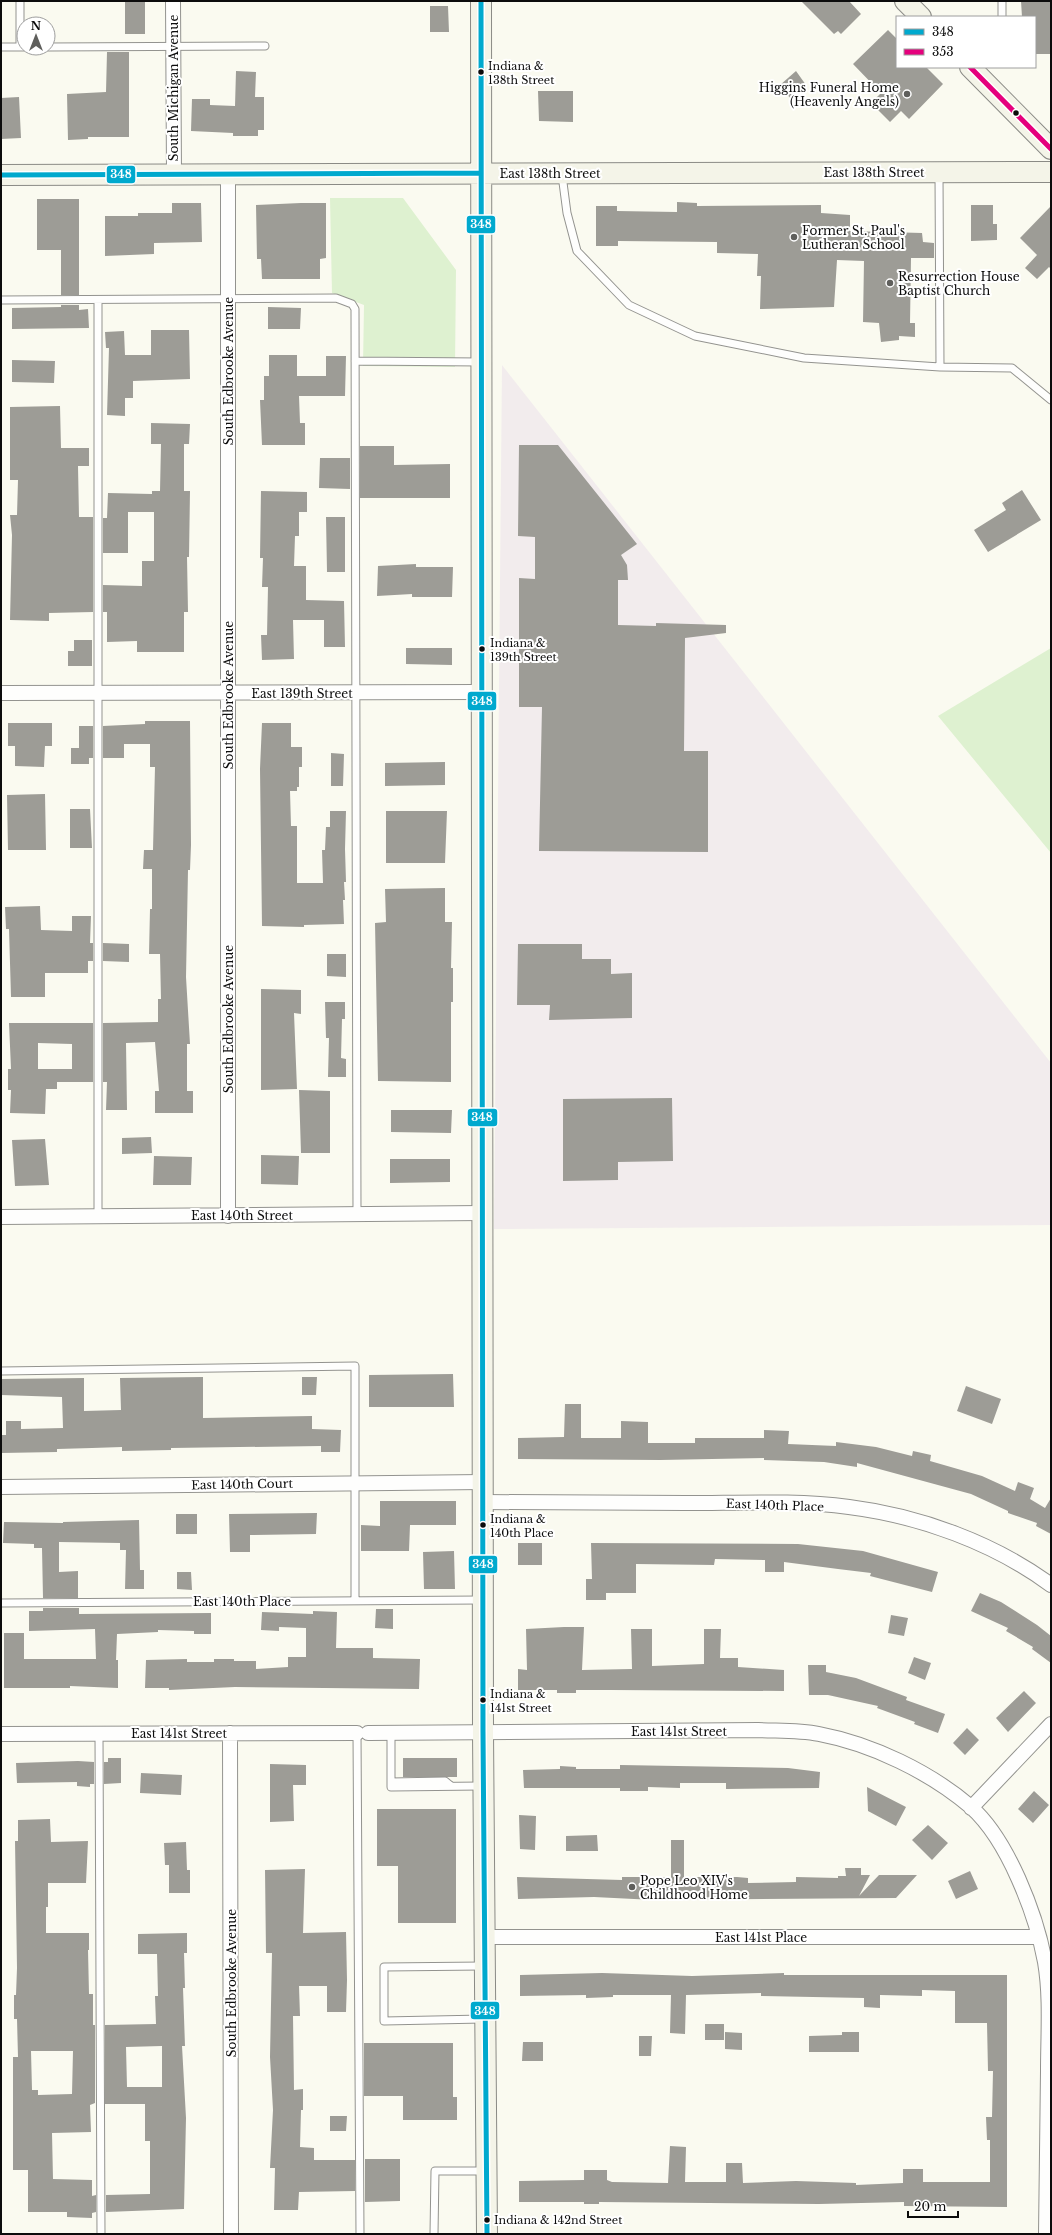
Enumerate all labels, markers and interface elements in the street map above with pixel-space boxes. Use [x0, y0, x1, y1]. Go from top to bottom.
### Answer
street label: South Michigan Avenue [166, 15, 181, 161]
north arrow [16, 16, 56, 56]
legend [896, 16, 1036, 68]
text: N [31, 19, 42, 33]
text: 348 [932, 24, 954, 39]
text: 353 [932, 44, 954, 59]
place label: Indiana & 138th Street [488, 59, 555, 87]
marker: Indiana & 138th Street [476, 67, 486, 77]
place label: Higgins Funeral Home (Heavenly Angels) [759, 80, 899, 109]
marker: Higgins Funeral Home (Heavenly Angels) [902, 89, 912, 99]
unlabelled marker [1011, 108, 1021, 118]
line badge: 348 [106, 165, 136, 184]
street label: East 138th Street [823, 165, 925, 180]
street label: East 138th Street [499, 166, 601, 181]
text: 348 [110, 167, 132, 181]
line badge: 348 [466, 215, 496, 234]
text: 348 [470, 217, 492, 231]
place label: Former St. Paul's Lutheran School [802, 223, 905, 252]
marker: Former St. Paul's Lutheran School [789, 232, 799, 242]
place label: Resurrection House Baptist Church [898, 269, 1020, 298]
marker: Resurrection House Baptist Church [885, 278, 895, 288]
street label: South Edbrooke Avenue [221, 297, 236, 445]
street label: South Edbrooke Avenue [221, 621, 236, 769]
place label: Indiana & 139th Street [490, 636, 558, 664]
marker: Indiana & 139th Street [477, 644, 487, 654]
street label: East 139th Street [251, 686, 353, 701]
line badge: 348 [467, 691, 497, 711]
text: 348 [471, 694, 493, 708]
street label: South Edbrooke Avenue [221, 945, 236, 1093]
line badge: 348 [467, 1108, 498, 1127]
text: 348 [471, 1110, 493, 1124]
street label: East 140th Street [191, 1208, 293, 1223]
street label: East 140th Court [191, 1476, 293, 1492]
street label: East 140th Place [726, 1496, 824, 1514]
place label: Indiana & 140th Place [490, 1512, 554, 1540]
marker: Indiana & 140th Place [478, 1520, 488, 1530]
line badge: 348 [468, 1555, 498, 1574]
text: 348 [472, 1557, 494, 1571]
street label: East 140th Place [193, 1594, 291, 1609]
place label: Indiana & 141st Street [490, 1687, 552, 1715]
marker: Indiana & 141st Street [478, 1695, 488, 1705]
street label: East 141st Street [631, 1724, 727, 1739]
street label: East 141st Street [131, 1726, 227, 1741]
place label: Pope Leo XIV's Childhood Home [640, 1873, 748, 1902]
marker: Pope Leo XIV's Childhood Home [627, 1882, 637, 1892]
street label: South Edbrooke Avenue [224, 1909, 239, 2057]
street label: East 141st Place [715, 1930, 807, 1945]
line badge: 348 [470, 2001, 500, 2020]
text: 348 [474, 2004, 496, 2018]
scale bar [908, 2193, 958, 2219]
text: 20 m [914, 2199, 946, 2214]
place label: Indiana & 142nd Street [494, 2213, 623, 2227]
marker: Indiana & 142nd Street [482, 2215, 492, 2225]

